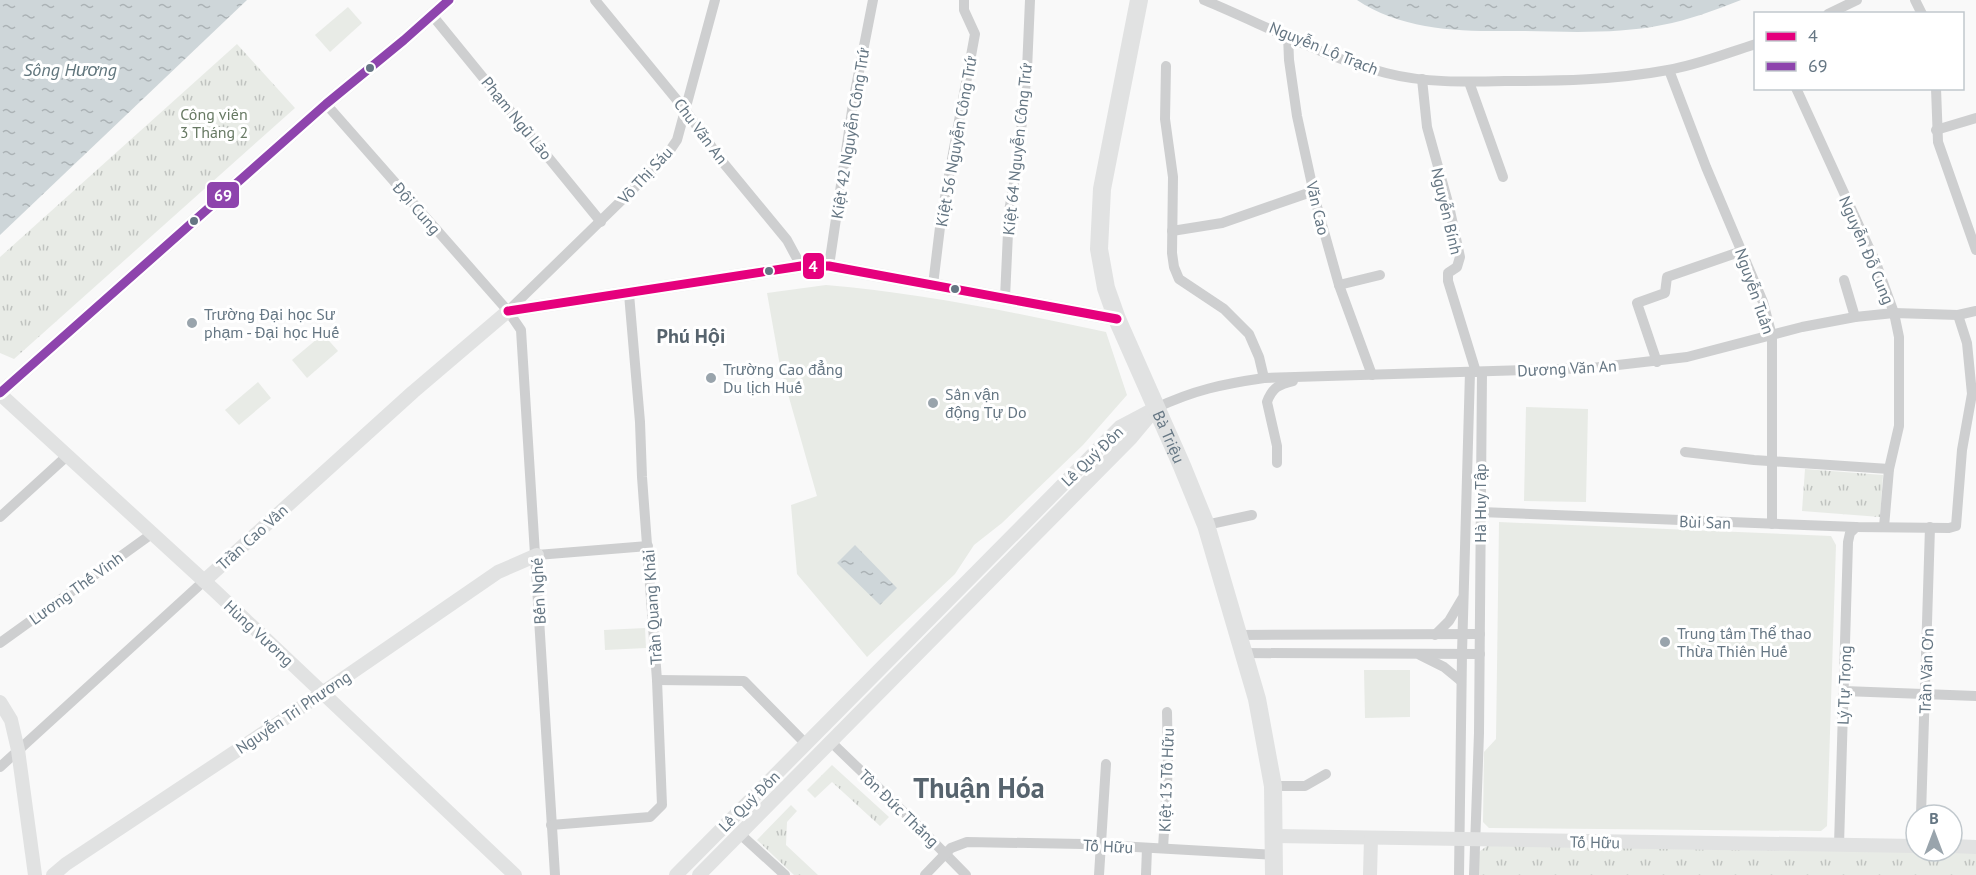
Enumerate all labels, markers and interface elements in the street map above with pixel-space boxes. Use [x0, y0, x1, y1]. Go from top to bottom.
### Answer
legend [1754, 12, 1964, 90]
street label: Nguyễn Lộ Trạch [1267, 17, 1381, 79]
text: 4 [1808, 24, 1818, 47]
street label: Kiệt 42 Nguyễn Công Trứ [827, 46, 873, 220]
street label: Kiệt 56 Nguyễn Công Trứ [931, 54, 981, 228]
text: 69 [1808, 54, 1828, 77]
water label: Sông Hương [23, 58, 117, 81]
street label: Kiệt 64 Nguyễn Công Trứ [998, 61, 1036, 236]
unlabelled marker [364, 62, 376, 74]
street label: Phạm Ngũ Lão [477, 72, 557, 164]
street label: Chu Văn An [670, 94, 732, 168]
park label: Công viên 3 Tháng 2 [180, 104, 248, 142]
street label: Võ Thị Sáu [613, 142, 677, 209]
street label: Nguyễn Bính [1427, 166, 1467, 256]
street label: Đội Cung [388, 177, 445, 238]
street label: Văn Cao [1302, 178, 1334, 237]
line badge: 69 [206, 181, 240, 209]
text: 69 [214, 185, 232, 205]
street label: Nguyễn Đỗ Cung [1835, 193, 1899, 307]
unlabelled marker [188, 215, 200, 227]
street label: Nguyễn Tuân [1731, 245, 1779, 337]
line badge: 4 [802, 252, 825, 280]
text: 4 [808, 256, 818, 276]
unlabelled marker [763, 265, 775, 277]
unlabelled marker [949, 283, 961, 295]
place label: Trường Đại học Sư phạm - Đại học Huế [204, 304, 339, 342]
marker: Trường Đại học Sư phạm - Đại học Huế [185, 316, 199, 330]
district label: Phú Hội [657, 323, 725, 349]
street label: Dương Văn An [1517, 355, 1617, 381]
place label: Trường Cao đẳng Du lịch Huế [723, 359, 843, 397]
marker: Trường Cao đẳng Du lịch Huế [704, 371, 718, 385]
place label: Sân vận động Tự Do [945, 384, 1027, 422]
marker: Sân vận động Tự Do [926, 396, 940, 410]
street label: Bà Triệu [1149, 407, 1189, 466]
street label: Lê Quý Đôn [1057, 422, 1127, 490]
street label: Hà Huy Tập [1470, 463, 1490, 543]
street label: Trần Cao Vân [212, 500, 292, 574]
street label: Bùi San [1679, 511, 1731, 533]
street label: Lương Thế Vinh [25, 547, 127, 629]
street label: Trần Quang Khải [638, 549, 666, 665]
street label: Bến Nghé [526, 557, 550, 625]
street label: Hùng Vương [220, 596, 298, 670]
place label: Trung tâm Thể thao Thừa Thiên Huế [1677, 623, 1812, 661]
street label: Trần Văn Ơn [1915, 628, 1937, 714]
marker: Trung tâm Thể thao Thừa Thiên Huế [1658, 635, 1672, 649]
street label: Lý Tự Trọng [1833, 645, 1855, 725]
street label: Nguyễn Tri Phương [232, 666, 354, 758]
street label: Kiệt 13 Tố Hữu [1154, 728, 1178, 832]
street label: Tôn Đức Thắng [855, 765, 943, 851]
street label: Lê Quý Đôn [714, 766, 784, 836]
district label: Thuận Hóa [913, 769, 1045, 806]
north arrow [1904, 803, 1964, 863]
text: B [1929, 808, 1939, 828]
street label: Tố Hữu [1570, 832, 1620, 852]
street label: Tố Hữu [1082, 835, 1134, 857]

